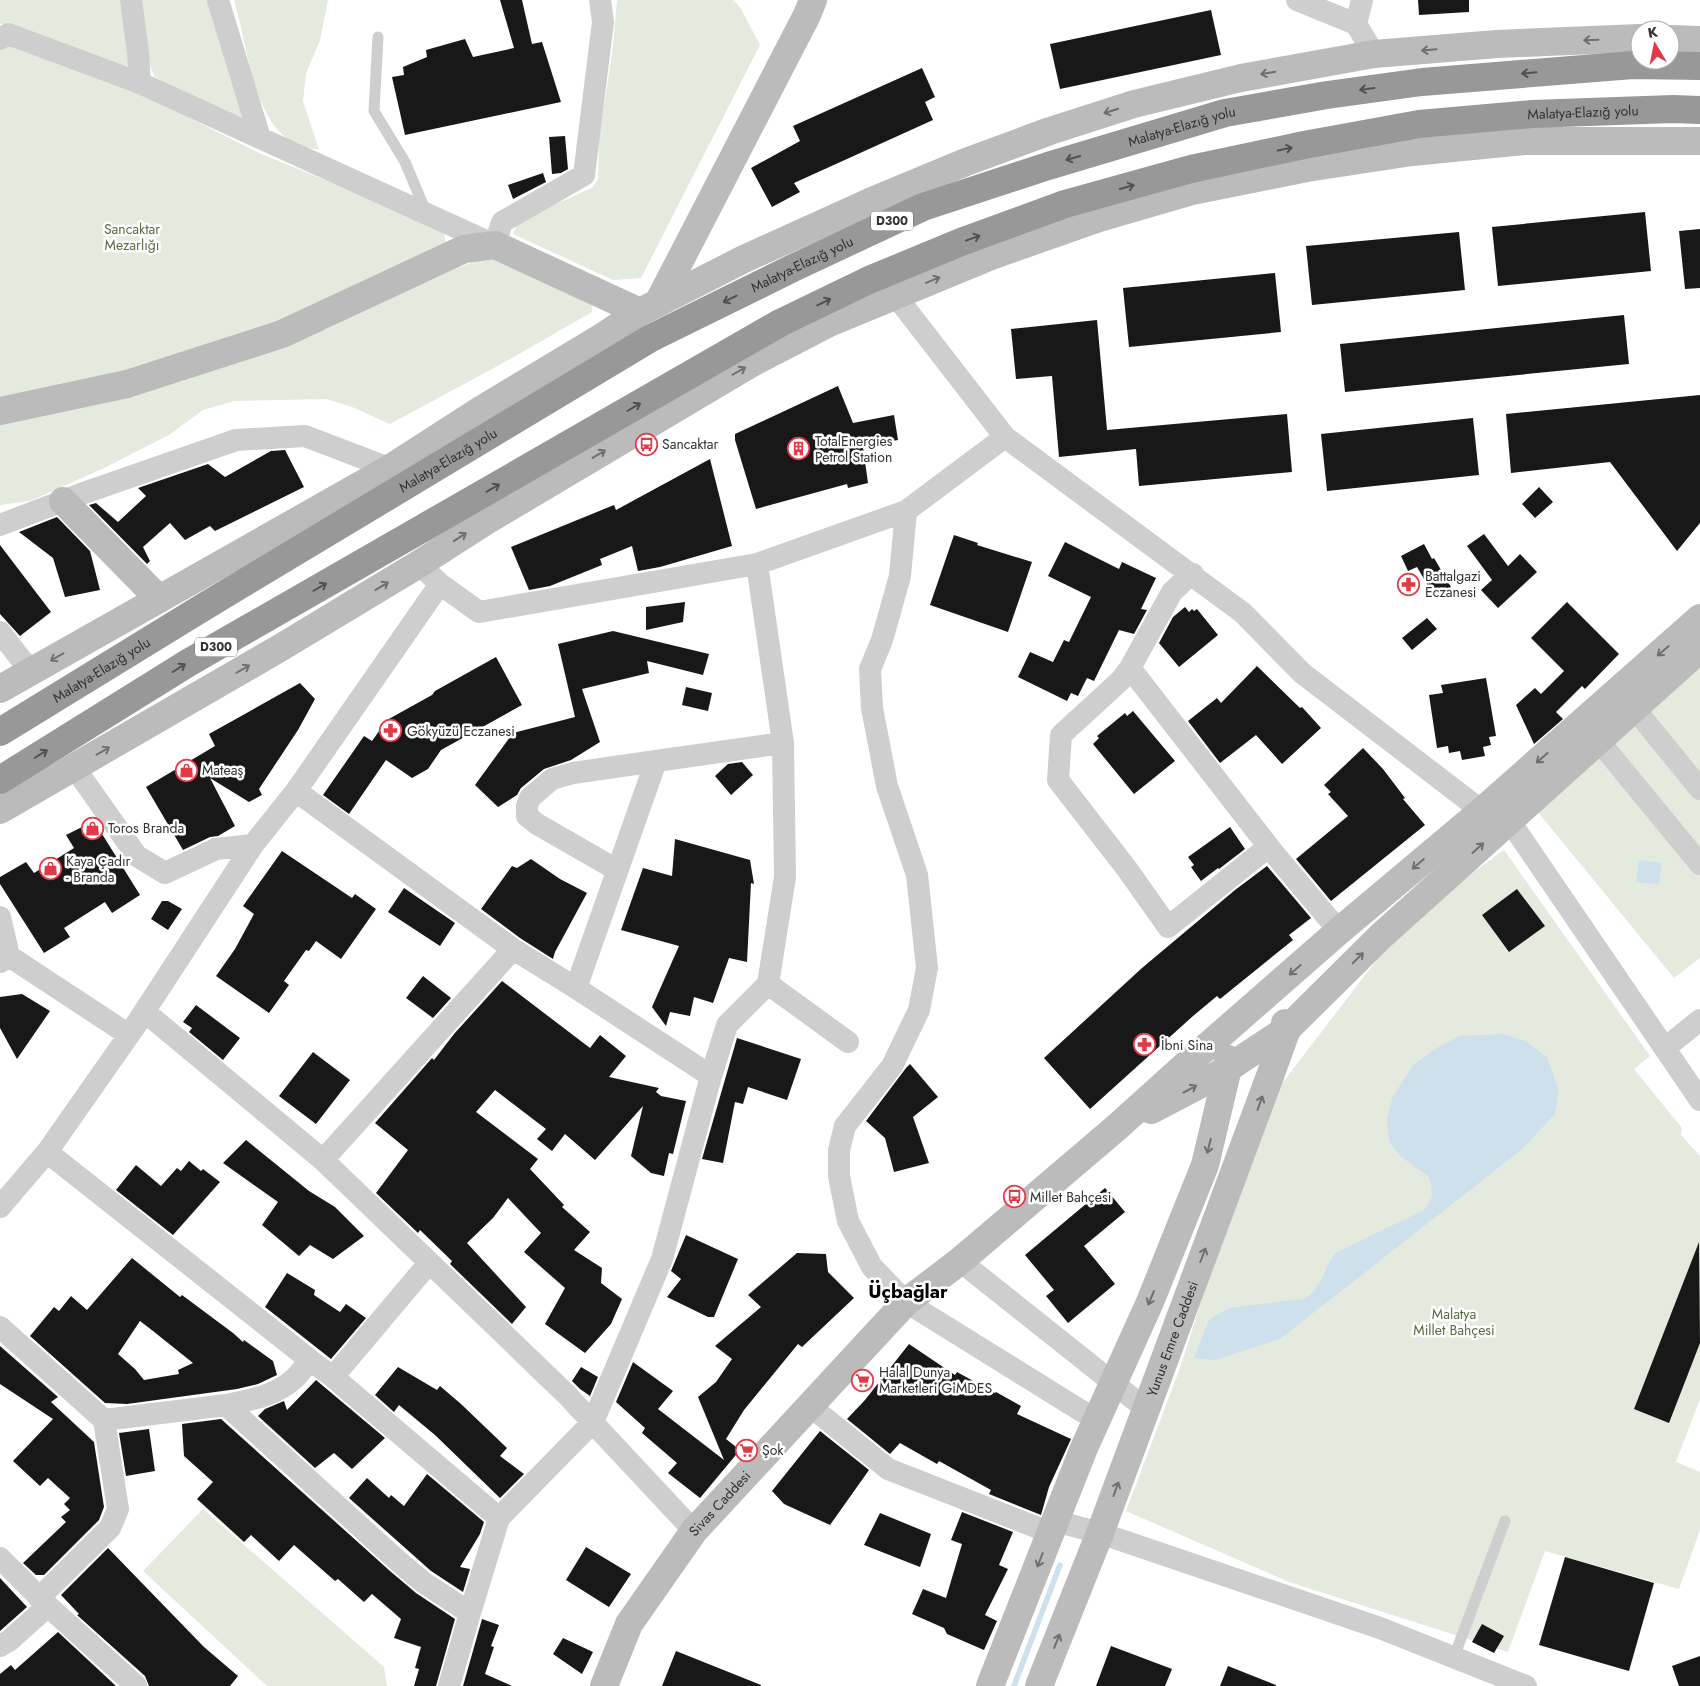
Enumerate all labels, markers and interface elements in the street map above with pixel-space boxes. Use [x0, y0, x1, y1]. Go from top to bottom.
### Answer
north arrow [1630, 20, 1680, 70]
text: K [1646, 21, 1660, 43]
one-way arrow [1584, 36, 1600, 45]
one-way arrow [1421, 45, 1437, 54]
one-way arrow [1261, 68, 1277, 78]
one-way arrow [1521, 68, 1537, 78]
one-way arrow [1360, 85, 1376, 95]
street label: Malatya-Elazığ yolu [1527, 100, 1639, 124]
street label: Malatya-Elazığ yolu [1125, 101, 1237, 152]
one-way arrow [1103, 107, 1119, 117]
one-way arrow [1277, 144, 1293, 153]
one-way arrow [1066, 154, 1082, 163]
one-way arrow [1119, 181, 1135, 191]
road number: D300 [871, 212, 913, 230]
park label: Sancaktar Mezarlığı [104, 219, 160, 255]
street label: Malatya-Elazığ yolu [747, 231, 857, 297]
one-way arrow [965, 233, 980, 242]
one-way arrow [925, 275, 940, 284]
one-way arrow [723, 295, 738, 305]
one-way arrow [816, 296, 831, 306]
one-way arrow [731, 366, 746, 376]
one-way arrow [626, 402, 641, 412]
street label: Malatya-Elazığ yolu [395, 423, 501, 497]
place label: TotalEnergies Petrol Station [815, 431, 893, 467]
bus stop icon: Sancaktar [634, 432, 658, 456]
place label: Sancaktar [662, 434, 718, 454]
building icon: TotalEnergies Petrol Station [787, 437, 811, 461]
one-way arrow [591, 448, 605, 458]
one-way arrow [485, 483, 500, 493]
one-way arrow [452, 532, 466, 542]
place label: Battalgazi Eczanesi [1425, 566, 1481, 602]
pharmacy icon: Battalgazi Eczanesi [1397, 572, 1421, 596]
one-way arrow [374, 581, 388, 591]
one-way arrow [313, 582, 327, 592]
street label: Malatya-Elazığ yolu [49, 632, 154, 707]
road number: D300 [195, 638, 237, 656]
one-way arrow [1657, 645, 1670, 656]
one-way arrow [50, 653, 65, 662]
one-way arrow [172, 663, 186, 673]
one-way arrow [236, 664, 250, 674]
pharmacy icon: Gökyüzü Eczanesi [379, 719, 403, 743]
place label: Gökyüzü Eczanesi [407, 721, 515, 741]
one-way arrow [95, 745, 109, 755]
one-way arrow [34, 749, 48, 759]
one-way arrow [1535, 752, 1548, 764]
shop icon: Mateaş [174, 758, 198, 782]
place label: Mateaş [202, 760, 243, 780]
shop icon: Toros Branda [80, 816, 104, 840]
place label: Toros Branda [108, 818, 184, 838]
one-way arrow [1472, 842, 1485, 854]
place label: Kaya Çadır - Branda [66, 851, 131, 887]
shop icon: Kaya Çadır - Branda [38, 857, 62, 881]
one-way arrow [1412, 858, 1425, 870]
one-way arrow [1352, 952, 1365, 964]
one-way arrow [1288, 964, 1301, 975]
pharmacy icon: İbni Sina [1133, 1033, 1157, 1057]
place label: İbni Sina [1161, 1035, 1213, 1055]
one-way arrow [1182, 1084, 1197, 1094]
one-way arrow [1256, 1096, 1265, 1111]
one-way arrow [1204, 1138, 1213, 1154]
bus stop icon: Millet Bahçesi [1002, 1185, 1026, 1209]
place label: Millet Bahçesi [1030, 1187, 1111, 1207]
one-way arrow [1199, 1248, 1208, 1263]
district label: Üçbağlar [868, 1278, 948, 1305]
street label: Yunus Emre Caddesi [1142, 1278, 1203, 1399]
one-way arrow [1146, 1290, 1156, 1305]
park label: Malatya Millet Bahçesi [1413, 1304, 1495, 1340]
place label: Halal Dunya Marketleri GiMDES [879, 1362, 993, 1398]
supermarket icon: Halal Dunya Marketleri GiMDES [851, 1368, 875, 1392]
supermarket icon: Şok [734, 1438, 758, 1462]
place label: Şok [762, 1440, 784, 1460]
street label: Sivas Caddesi [684, 1466, 755, 1541]
one-way arrow [1112, 1482, 1121, 1498]
one-way arrow [1035, 1552, 1044, 1567]
one-way arrow [1053, 1634, 1062, 1649]

